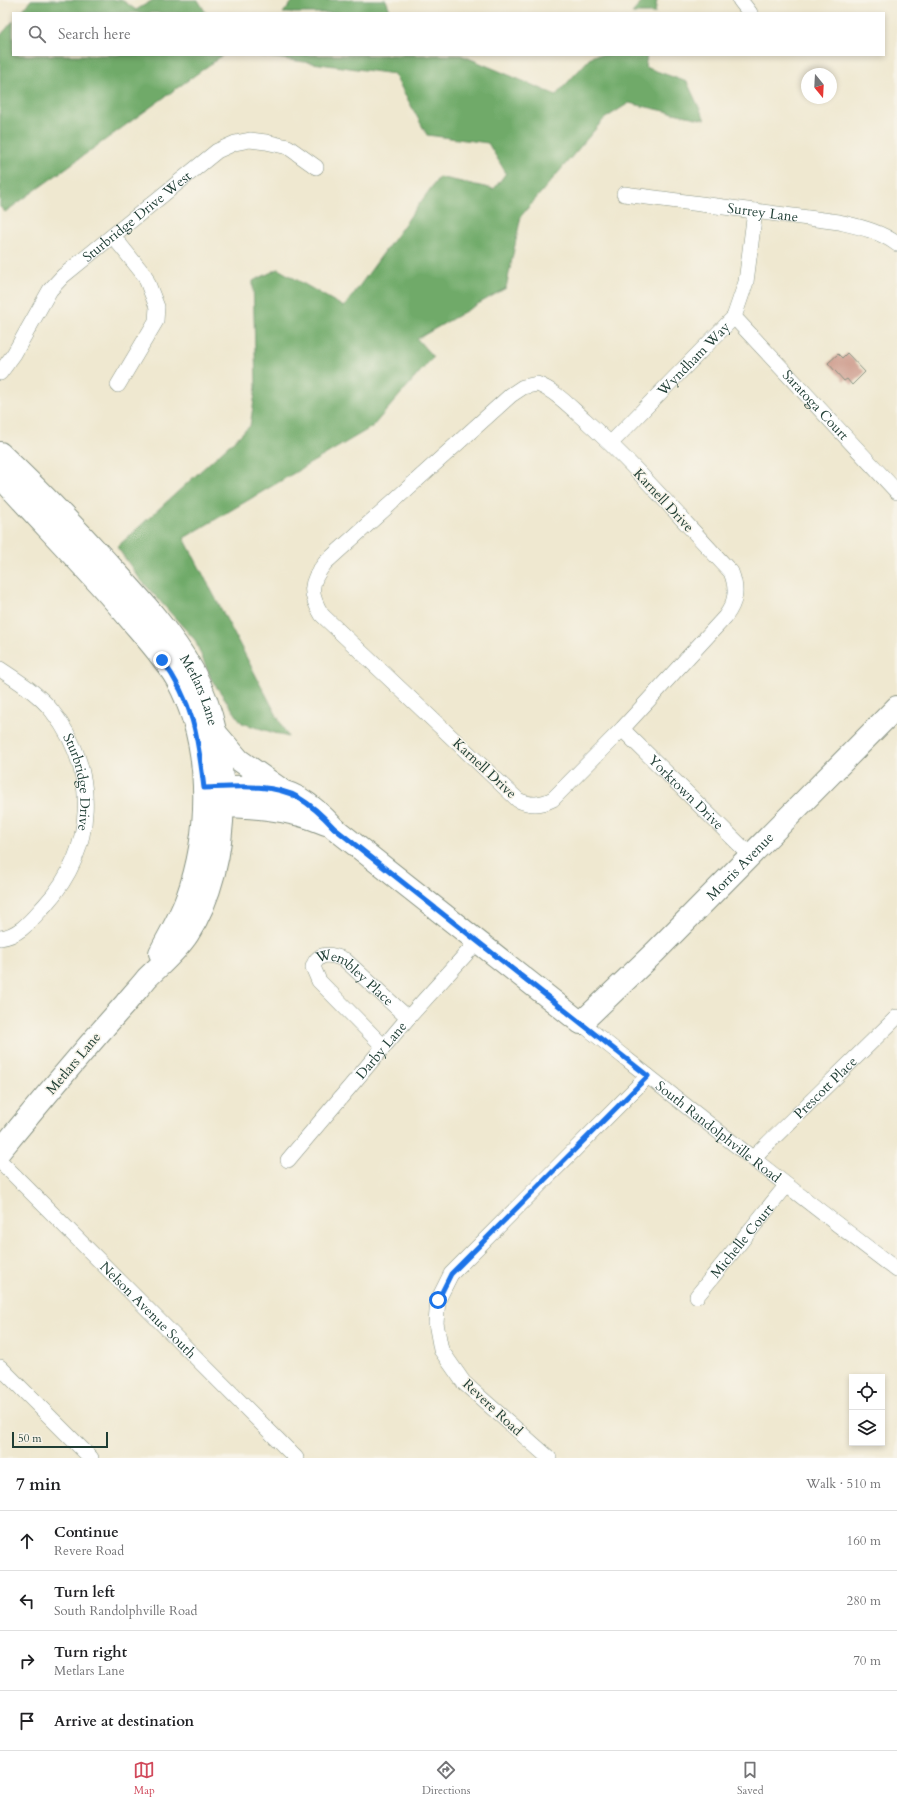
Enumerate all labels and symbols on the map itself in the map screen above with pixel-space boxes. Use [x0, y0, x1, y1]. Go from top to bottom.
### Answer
north arrow [801, 68, 837, 104]
street label: Sturbridge Drive West [79, 166, 196, 266]
street label: Surrey Lane [726, 199, 799, 227]
street label: Wyndham Way [653, 317, 735, 401]
street label: Saratoga Court [778, 366, 853, 445]
street label: Karnell Drive [629, 464, 698, 536]
route end [153, 651, 171, 669]
street label: Metlars Lane [175, 651, 222, 728]
street label: Sturbridge Drive [58, 730, 94, 833]
street label: Karnell Drive [449, 734, 521, 803]
street label: Yorktown Drive [644, 751, 728, 834]
street label: Morris Avenue [702, 828, 778, 905]
street label: Wembley Place [313, 945, 398, 1010]
street label: Darby Lane [351, 1017, 411, 1083]
street label: Metlars Lane [42, 1028, 105, 1099]
street label: Prescott Place [790, 1052, 861, 1123]
street label: South Randolphville Road [651, 1077, 785, 1187]
street label: Michelle Court [706, 1200, 778, 1282]
street label: Nelson Avenue South [95, 1258, 201, 1363]
route start [429, 1291, 447, 1309]
street label: Revere Road [459, 1375, 527, 1440]
scale bar [12, 1430, 108, 1449]

